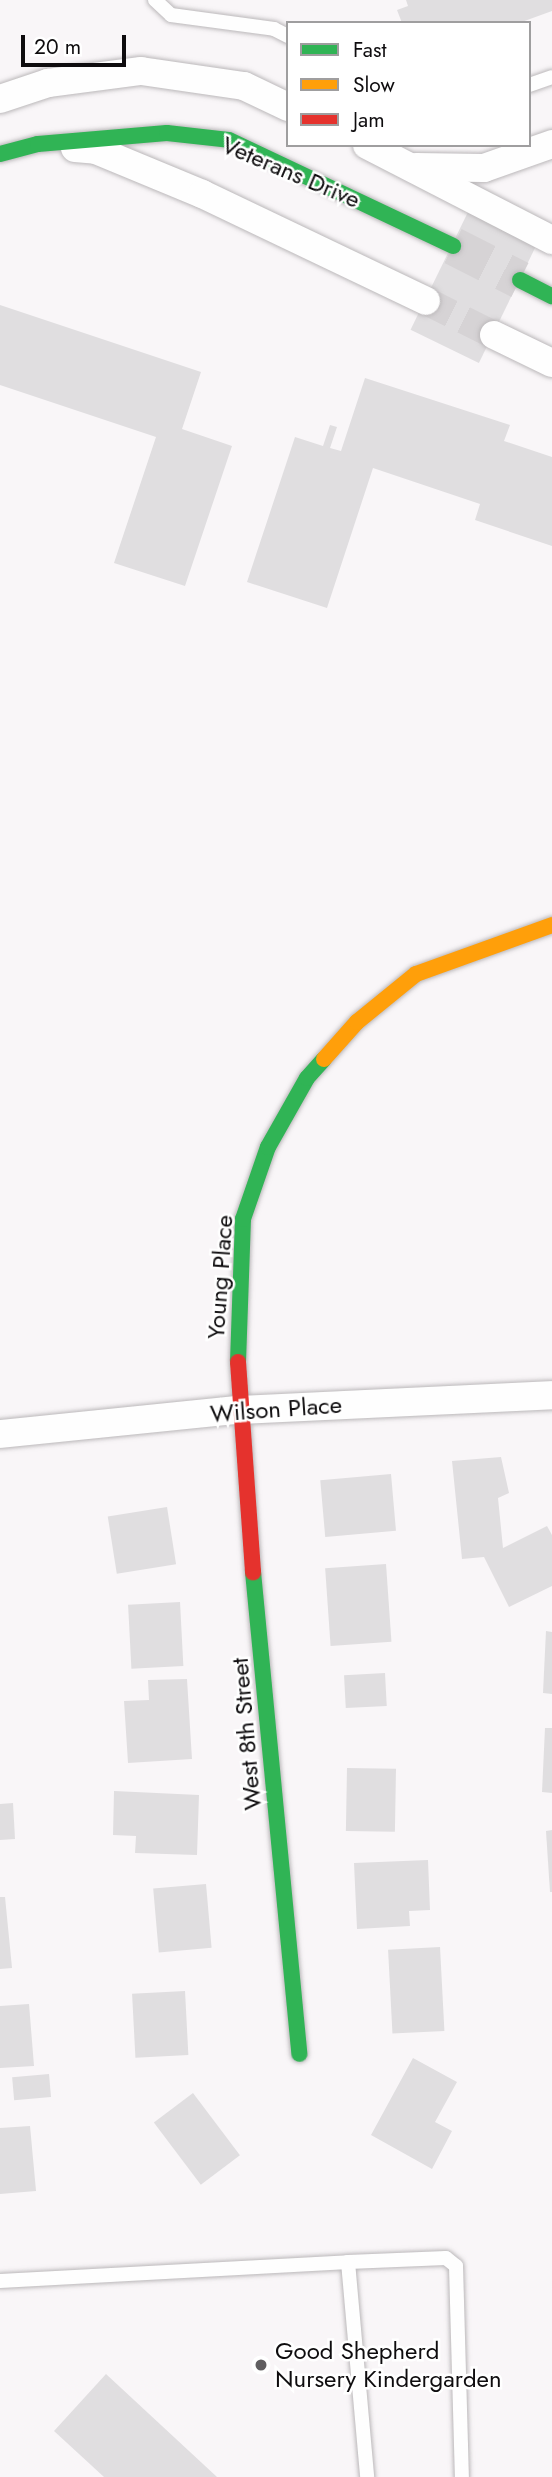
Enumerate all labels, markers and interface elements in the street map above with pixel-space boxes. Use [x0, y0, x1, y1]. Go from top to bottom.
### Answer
scale bar [24, 21, 130, 65]
legend [286, 21, 531, 147]
text: 20 m [34, 32, 81, 62]
text: Fast [353, 35, 386, 65]
text: Slow [353, 70, 395, 100]
text: Jam [353, 105, 385, 135]
street label: Veterans Drive [218, 130, 364, 214]
street label: Young Place [201, 1214, 239, 1340]
street label: Wilson Place [209, 1390, 343, 1428]
street label: West 8th Street [225, 1657, 267, 1811]
place label: Good Shepherd Nursery Kindergarden [275, 2337, 502, 2393]
marker: Good Shepherd Nursery Kindergarden [253, 2357, 269, 2373]

